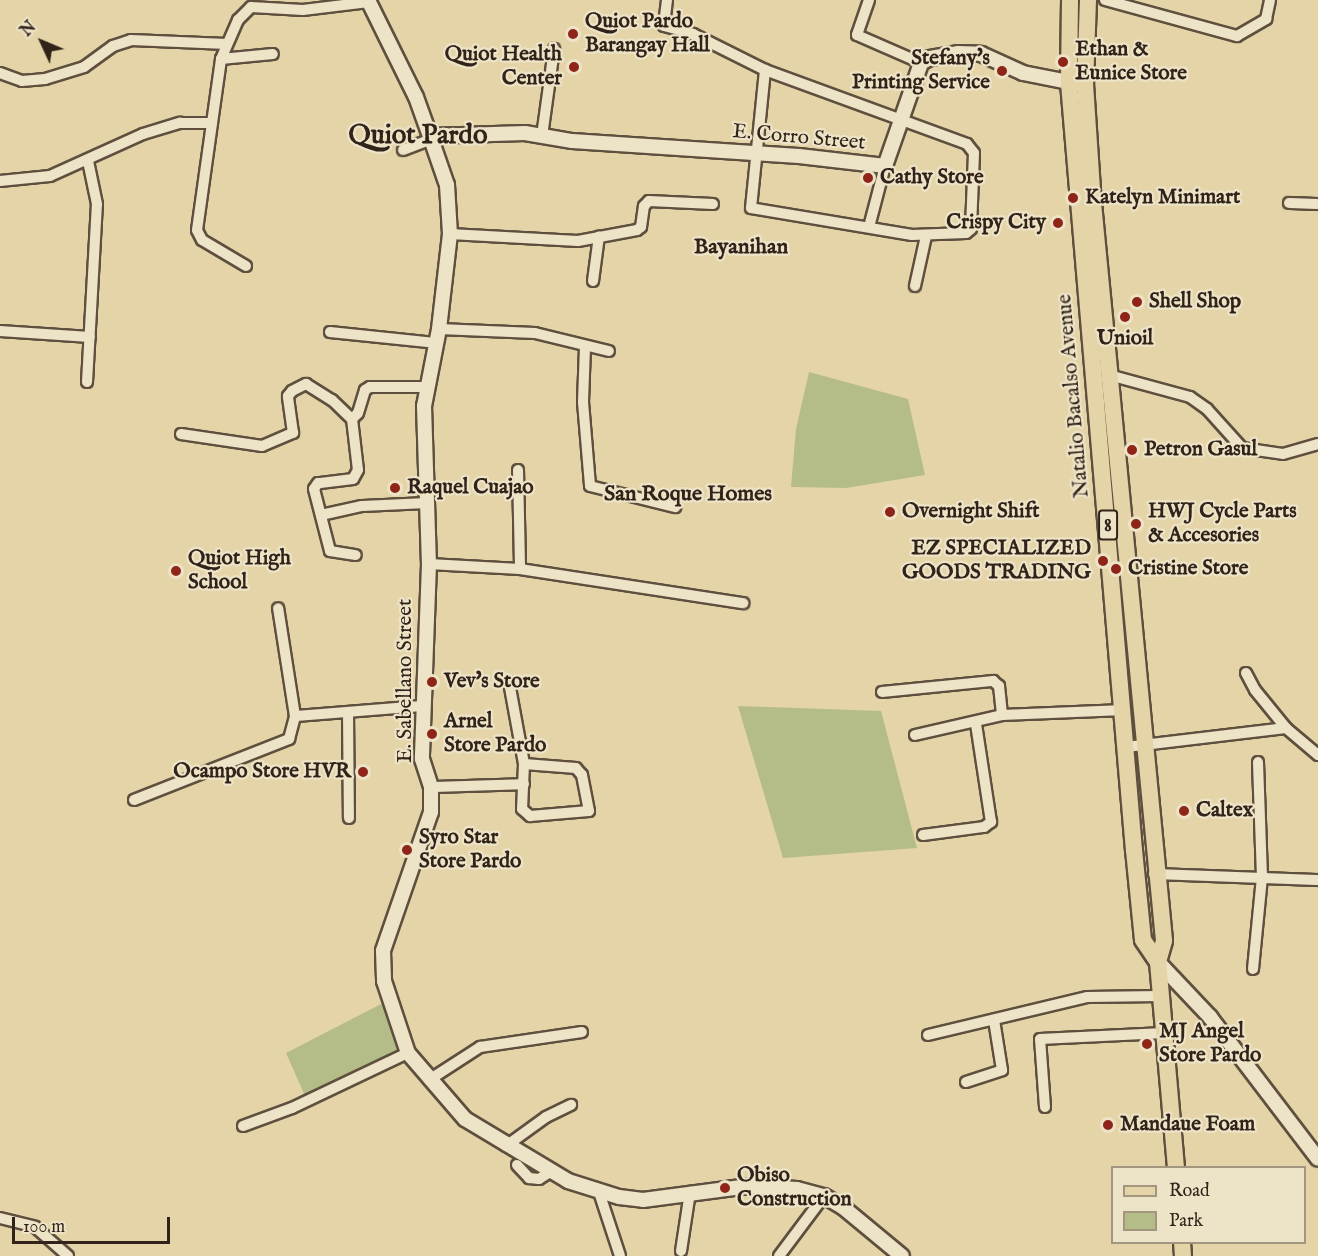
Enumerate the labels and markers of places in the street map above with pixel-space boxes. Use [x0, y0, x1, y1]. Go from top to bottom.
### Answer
place label: Quiot Pardo Barangay Hall [585, 9, 710, 59]
marker: Quiot Pardo Barangay Hall [566, 27, 580, 41]
place label: Ethan & Eunice Store [1075, 37, 1187, 87]
place label: Quiot Health Center [445, 42, 562, 92]
place label: Stefany's Printing Service [852, 46, 990, 96]
marker: Ethan & Eunice Store [1056, 55, 1070, 69]
marker: Quiot Health Center [567, 60, 581, 74]
marker: Stefany's Printing Service [995, 64, 1009, 78]
place label: Cathy Store [880, 165, 984, 191]
marker: Cathy Store [861, 171, 875, 185]
place label: Katelyn Minimart [1085, 185, 1240, 211]
marker: Katelyn Minimart [1066, 191, 1080, 205]
place label: Crispy City [946, 210, 1046, 236]
marker: Crispy City [1051, 216, 1065, 230]
place label: Shell Shop [1149, 289, 1241, 315]
marker: Shell Shop [1130, 295, 1144, 309]
marker: Unioil [1118, 310, 1132, 324]
place label: Unioil [1097, 326, 1153, 352]
place label: Petron Gasul [1144, 437, 1257, 463]
marker: Petron Gasul [1125, 443, 1139, 457]
place label: Raquel Cuajao [407, 475, 534, 501]
marker: Raquel Cuajao [388, 481, 402, 495]
place label: Overnight Shift [902, 499, 1039, 525]
place label: HWJ Cycle Parts & Accesories [1148, 499, 1297, 549]
marker: Overnight Shift [883, 505, 897, 519]
marker: HWJ Cycle Parts & Accesories [1129, 517, 1143, 531]
place label: EZ SPECIALIZED GOODS TRADING [902, 536, 1091, 586]
place label: Quiot High School [188, 546, 291, 596]
marker: EZ SPECIALIZED GOODS TRADING [1096, 554, 1110, 568]
place label: Cristine Store [1128, 556, 1248, 582]
marker: Cristine Store [1109, 562, 1123, 576]
marker: Quiot High School [169, 564, 183, 578]
place label: Vev's Store [444, 669, 540, 695]
marker: Vev's Store [425, 675, 439, 689]
place label: Arnel Store Pardo [444, 709, 546, 759]
marker: Arnel Store Pardo [425, 727, 439, 741]
place label: Ocampo Store HVR [173, 759, 351, 785]
marker: Ocampo Store HVR [356, 765, 370, 779]
place label: Caltex [1196, 798, 1253, 824]
marker: Caltex [1177, 804, 1191, 818]
place label: Syro Star Store Pardo [419, 825, 521, 875]
marker: Syro Star Store Pardo [400, 843, 414, 857]
place label: MJ Angel Store Pardo [1159, 1019, 1261, 1069]
marker: MJ Angel Store Pardo [1140, 1037, 1154, 1051]
place label: Mandaue Foam [1120, 1112, 1255, 1138]
marker: Mandaue Foam [1101, 1118, 1115, 1132]
place label: Obiso Construction [737, 1163, 852, 1213]
marker: Obiso Construction [718, 1181, 732, 1195]

